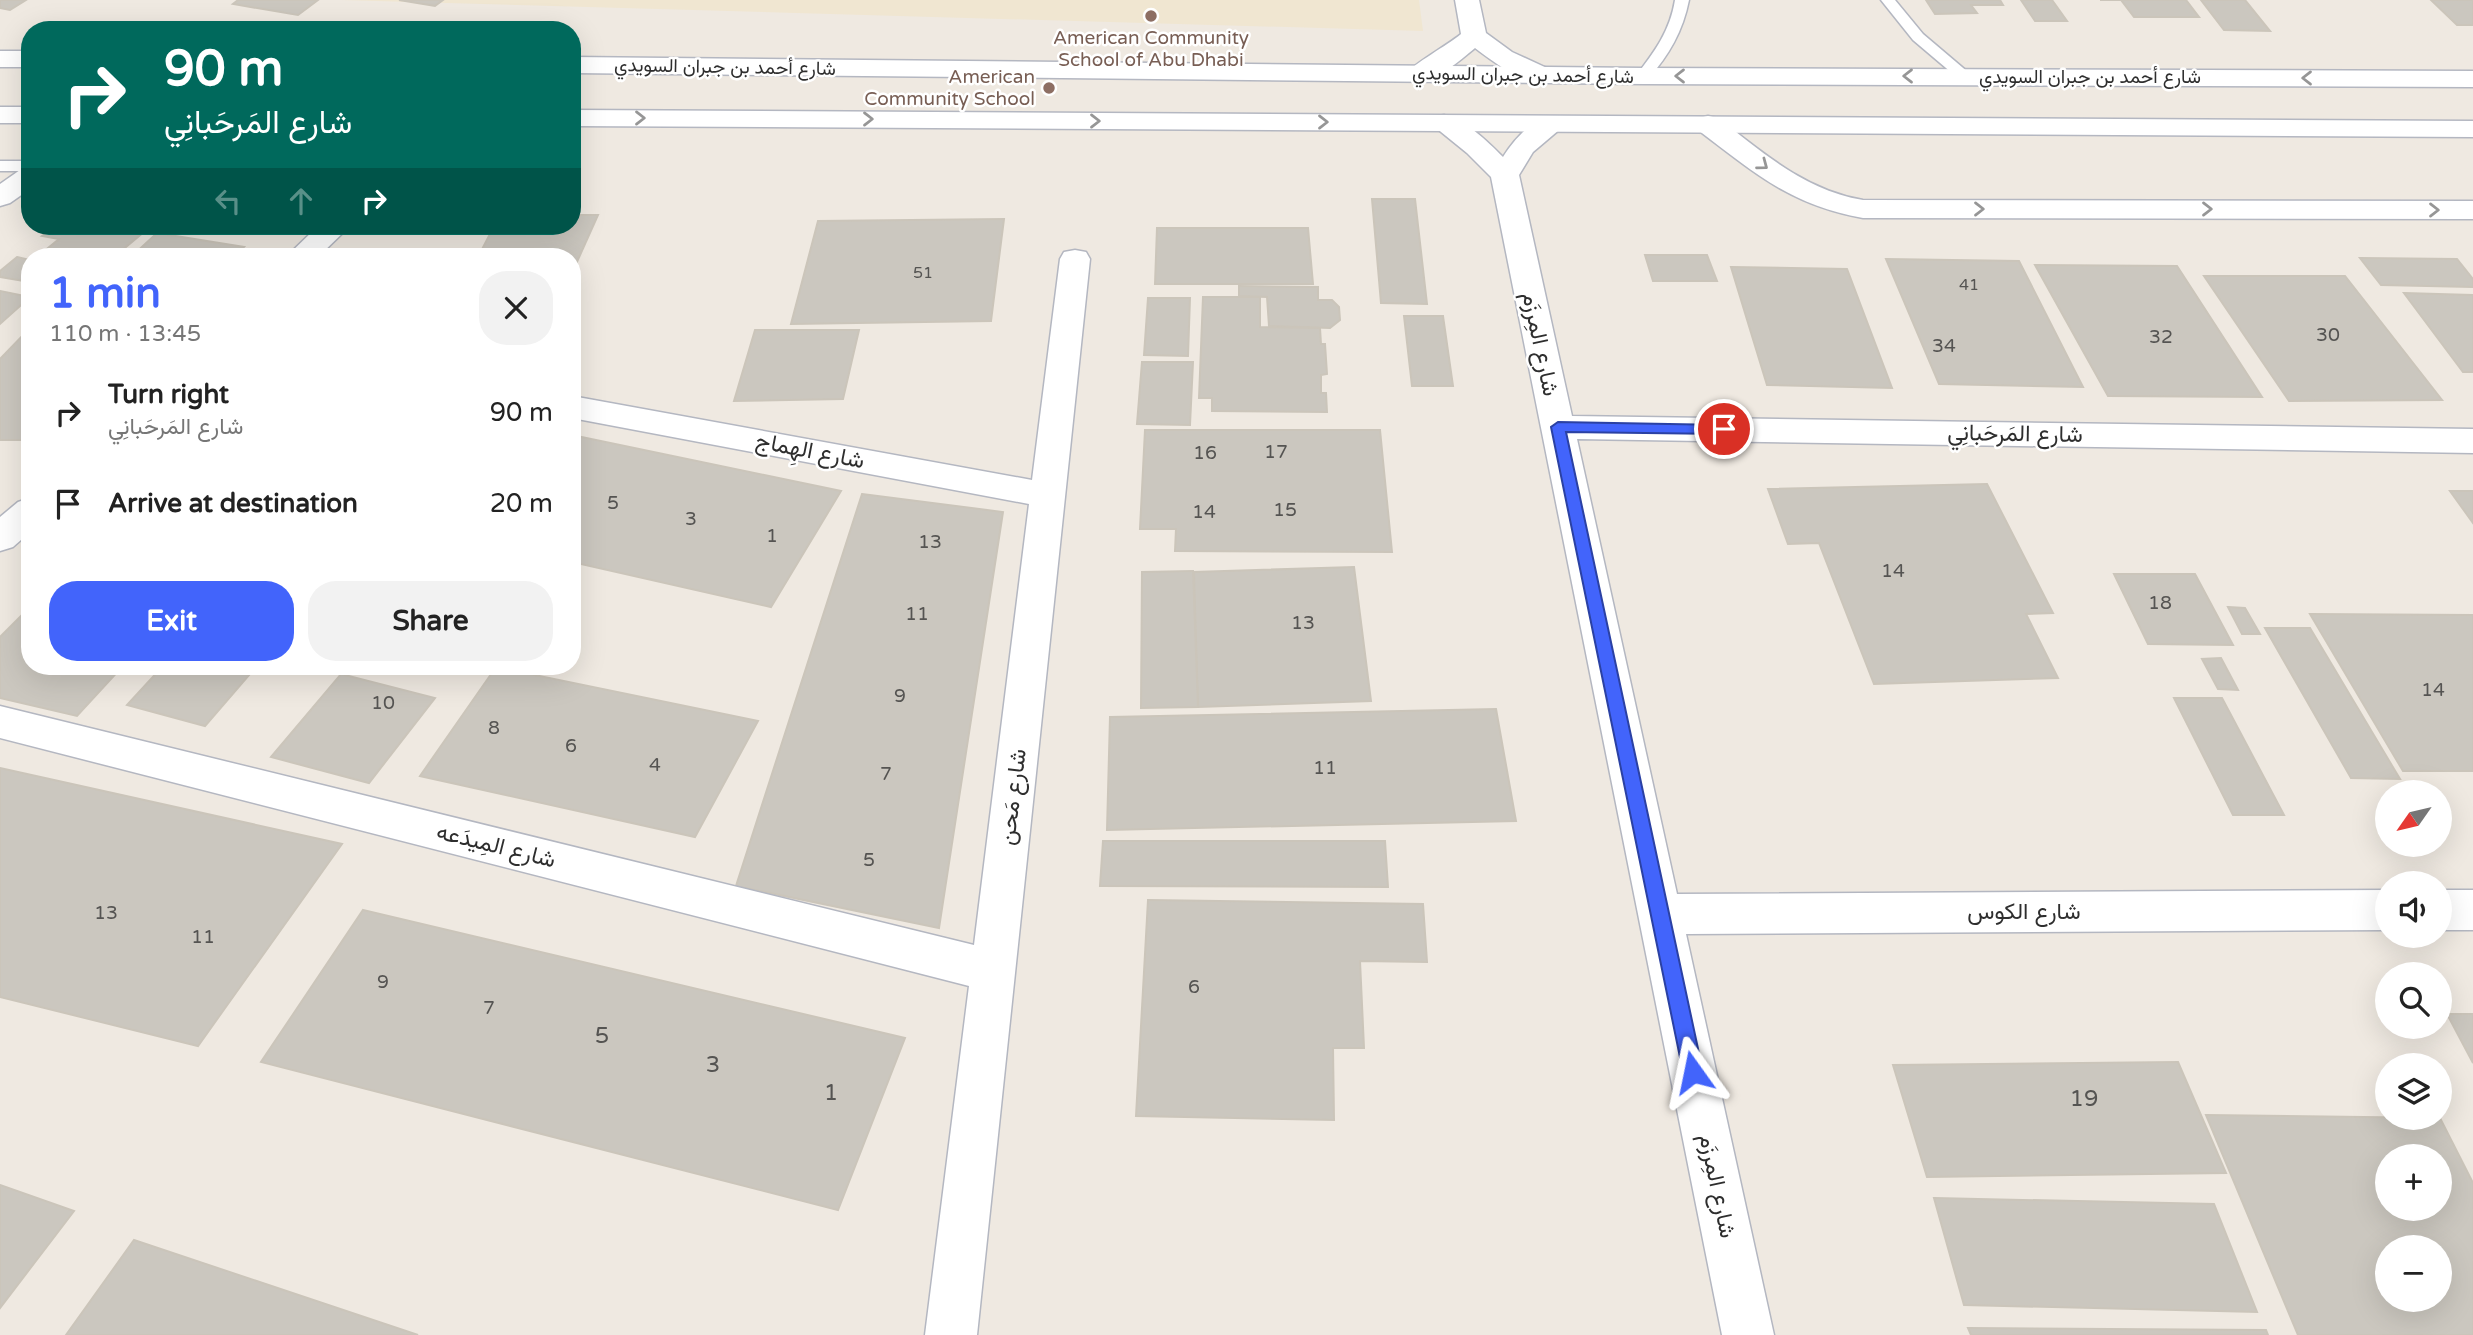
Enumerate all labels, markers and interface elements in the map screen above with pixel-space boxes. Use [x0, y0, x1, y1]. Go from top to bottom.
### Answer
marker: American Community School of Abu Dhabi [1143, 8, 1159, 24]
place label: American Community School of Abu Dhabi [1053, 27, 1249, 71]
text: 90 m [164, 40, 283, 99]
icon: right [49, 49, 140, 140]
street label: شارع أحمد بن جبران السويدي [614, 54, 836, 84]
street label: شارع أحمد بن جبران السويدي [1412, 62, 1634, 92]
place label: American Community School [864, 66, 1035, 110]
street label: شارع أحمد بن جبران السويدي [1979, 66, 2201, 92]
one-way arrow [1675, 68, 1685, 84]
one-way arrow [1902, 68, 1913, 84]
one-way arrow [2301, 70, 2312, 86]
marker: American Community School [1041, 80, 1057, 96]
text: شارع المَرحَبانِي [164, 104, 352, 142]
one-way arrow [636, 110, 646, 126]
one-way arrow [863, 111, 874, 127]
one-way arrow [1091, 113, 1101, 129]
one-way arrow [1318, 114, 1329, 130]
one-way arrow [1755, 157, 1768, 170]
icon: left [209, 182, 247, 220]
icon: ahead [282, 182, 320, 220]
icon: right [355, 182, 393, 220]
one-way arrow [1974, 201, 1985, 217]
one-way arrow [2202, 201, 2212, 217]
one-way arrow [2429, 202, 2440, 218]
house number: 51 [913, 263, 933, 283]
text: 1 min [49, 268, 161, 319]
button: close [479, 271, 553, 345]
house number: 41 [1959, 275, 1979, 295]
street label: شارع المِرزَم [1514, 289, 1565, 399]
text: 110 m · 13:45 [49, 320, 201, 348]
house number: 30 [2316, 324, 2340, 346]
house number: 32 [2149, 326, 2173, 348]
house number: 34 [1932, 335, 1956, 357]
text: Turn right [108, 379, 229, 410]
icon: right [49, 394, 87, 432]
text: 90 m [490, 397, 553, 428]
pin [1694, 399, 1754, 459]
icon: arrive [1705, 410, 1743, 448]
text: شارع المَرحَبانِي [108, 413, 243, 441]
street label: شارع المَرحَبانِي [1947, 419, 2083, 453]
street label: شارع الهِماج [752, 427, 867, 479]
house number: 17 [1264, 441, 1288, 463]
house number: 16 [1193, 442, 1217, 464]
icon: arrive [49, 485, 87, 523]
text: Arrive at destination [108, 488, 358, 519]
text: 20 m [490, 488, 553, 519]
house number: 5 [607, 492, 619, 514]
house number: 15 [1273, 499, 1297, 521]
house number: 14 [1192, 501, 1216, 523]
house number: 3 [685, 508, 697, 530]
house number: 1 [766, 525, 778, 547]
house number: 13 [918, 531, 942, 553]
house number: 14 [1881, 560, 1905, 582]
button: Exit [49, 581, 294, 661]
button: Share [308, 581, 553, 661]
house number: 18 [2148, 592, 2172, 614]
house number: 11 [905, 603, 929, 625]
house number: 13 [1291, 612, 1315, 634]
house number: 14 [2421, 679, 2445, 701]
house number: 9 [894, 685, 906, 707]
house number: 10 [371, 692, 395, 714]
house number: 8 [488, 717, 500, 739]
house number: 6 [565, 735, 577, 757]
street label: شارع مَحن [993, 747, 1034, 847]
house number: 4 [649, 754, 661, 776]
house number: 11 [1313, 757, 1337, 779]
house number: 7 [880, 763, 892, 785]
north arrow [2375, 780, 2452, 858]
map controls [2375, 780, 2452, 1312]
street label: شارع المِيدَعه [433, 818, 559, 875]
house number: 5 [863, 849, 875, 871]
button: sound [2375, 871, 2452, 948]
street label: شارع الكوس [1967, 898, 2081, 927]
house number: 13 [94, 902, 118, 924]
house number: 11 [191, 926, 215, 948]
button: search [2375, 962, 2452, 1039]
house number: 9 [377, 971, 389, 993]
house number: 6 [1188, 976, 1200, 998]
house number: 7 [483, 997, 495, 1019]
house number: 5 [595, 1022, 609, 1050]
position arrow [1656, 1035, 1730, 1109]
house number: 3 [706, 1051, 720, 1079]
button: layers [2375, 1053, 2452, 1130]
house number: 1 [824, 1079, 838, 1107]
house number: 19 [2070, 1085, 2098, 1113]
street label: شارع المِرزَم [1691, 1131, 1742, 1241]
button: + [2375, 1144, 2452, 1221]
button: − [2375, 1235, 2452, 1312]

